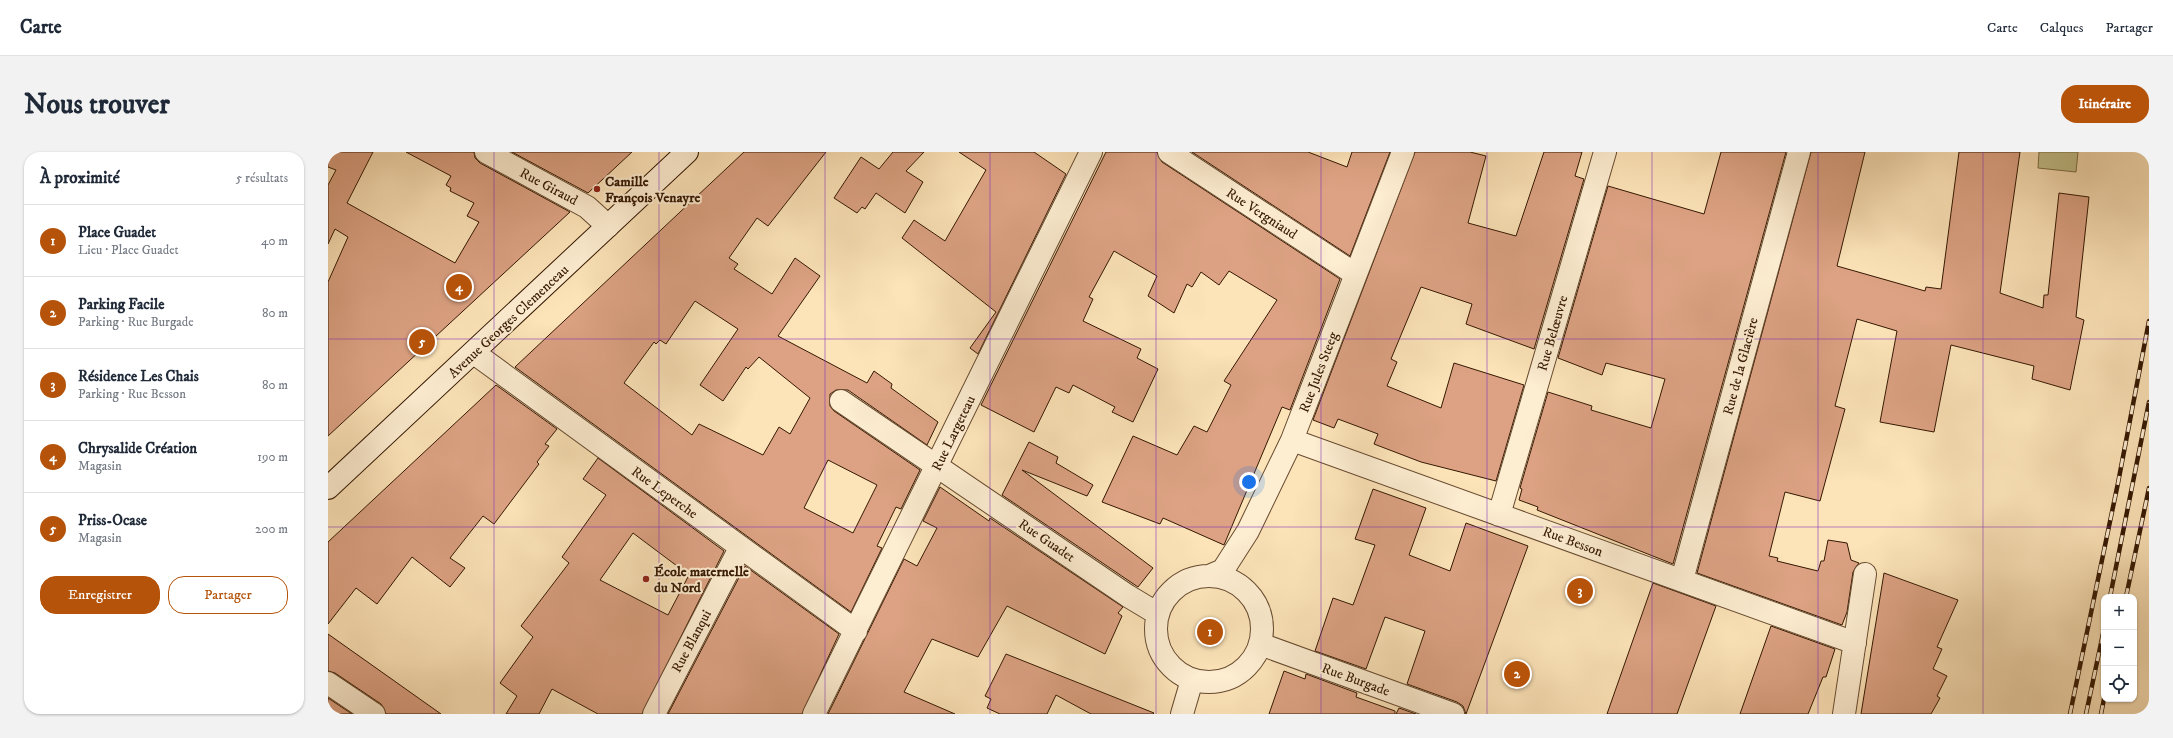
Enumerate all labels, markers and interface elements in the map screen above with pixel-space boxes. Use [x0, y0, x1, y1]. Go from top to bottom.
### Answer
text: Carte [20, 16, 62, 39]
text: Carte [1987, 19, 2018, 37]
text: Calques [2040, 19, 2083, 37]
text: Partager [2105, 19, 2153, 37]
button: Itinéraire [2061, 85, 2149, 123]
text: Nous trouver [24, 87, 170, 122]
street label: Rue Giraud [516, 164, 581, 210]
text: À proximité [40, 167, 120, 189]
text: 5 résultats [236, 170, 288, 186]
place label: Camille François Venayre [605, 173, 700, 207]
marker: Camille François Venayre [592, 184, 602, 194]
street label: Rue Vergniaud [1222, 184, 1301, 244]
text: Place Guadet [78, 223, 156, 242]
text: 1 [51, 233, 55, 249]
text: 40 m [261, 233, 288, 249]
text: Lieu · Place Guadet [78, 242, 179, 258]
street label: Avenue Georges Clemenceau [445, 261, 573, 382]
pin: 4 [446, 272, 472, 302]
street label: Rue Belœuvre [1534, 293, 1572, 373]
text: Parking Facile [78, 295, 164, 314]
text: 2 [50, 305, 56, 321]
text: 80 m [262, 305, 288, 321]
text: Parking · Rue Burgade [78, 314, 194, 330]
street label: Rue de la Glacière [1719, 315, 1763, 417]
pin: 5 [409, 327, 435, 357]
street label: Rue Jules Steeg [1295, 329, 1343, 415]
text: Résidence Les Chais [78, 367, 199, 386]
text: 3 [51, 377, 55, 393]
text: 80 m [262, 377, 288, 393]
text: Parking · Rue Besson [78, 386, 186, 402]
street label: Rue Largeteau [928, 393, 980, 474]
text: Chrysalide Création [78, 439, 197, 458]
text: 4 [49, 449, 57, 465]
text: 190 m [257, 449, 288, 465]
text: Magasin [78, 458, 122, 474]
street label: Rue Leperche [628, 463, 701, 523]
your location [1239, 472, 1259, 492]
text: Priss-Ocase [78, 511, 147, 530]
street label: Rue Guadet [1015, 515, 1079, 567]
text: 5 [50, 521, 56, 537]
text: 200 m [255, 521, 288, 537]
street label: Rue Besson [1540, 523, 1606, 561]
text: Magasin [78, 530, 122, 546]
place label: École maternelle du Nord [654, 563, 749, 597]
marker: École maternelle du Nord [641, 574, 651, 584]
button: Enregistrer [40, 576, 160, 614]
button: Partager [168, 576, 288, 614]
pin: 3 [1567, 576, 1593, 606]
map controls [2101, 594, 2137, 702]
button: + [2101, 594, 2137, 630]
street label: Rue Blanqui [668, 607, 716, 676]
pin: 1 [1197, 617, 1223, 647]
button: − [2101, 630, 2137, 666]
street label: Rue Burgade [1319, 659, 1392, 701]
pin: 2 [1504, 659, 1530, 689]
button: locate [2101, 666, 2137, 702]

